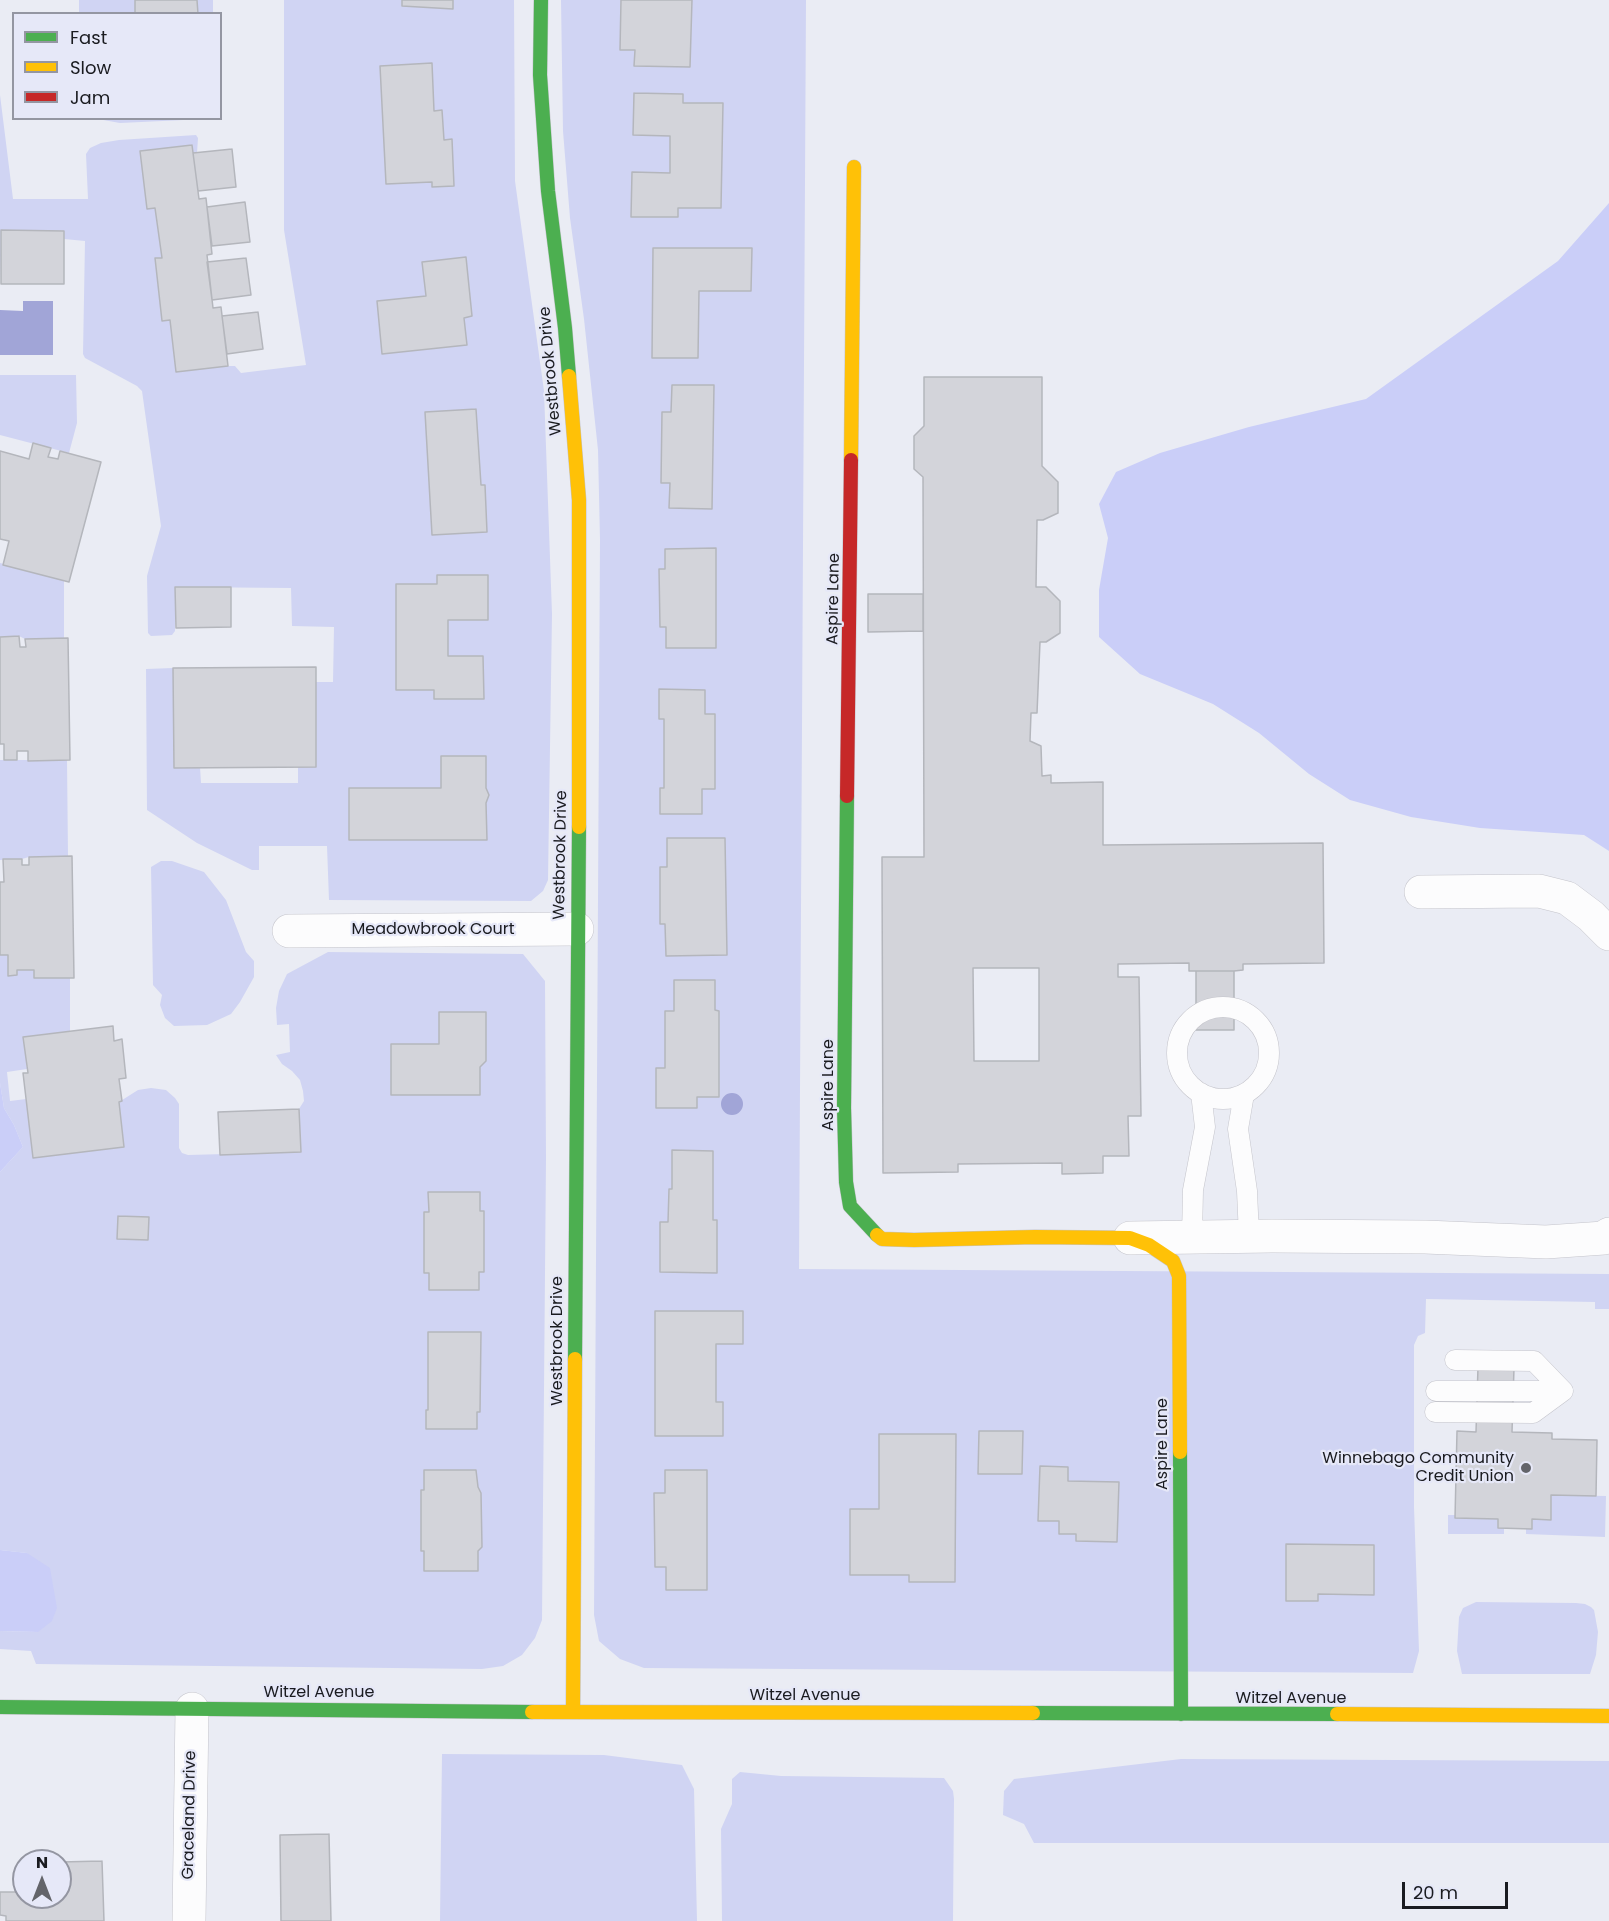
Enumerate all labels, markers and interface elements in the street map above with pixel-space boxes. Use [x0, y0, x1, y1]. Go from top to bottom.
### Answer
legend [12, 12, 222, 120]
text: Fast [70, 25, 107, 50]
text: Slow [70, 55, 111, 80]
text: Jam [70, 85, 110, 110]
street label: Westbrook Drive [536, 306, 566, 436]
street label: Aspire Lane [824, 553, 844, 645]
street label: Westbrook Drive [550, 790, 572, 920]
street label: Meadowbrook Court [351, 920, 515, 940]
street label: Aspire Lane [819, 1039, 839, 1131]
street label: Westbrook Drive [548, 1276, 568, 1406]
street label: Aspire Lane [1153, 1398, 1173, 1490]
place label: Winnebago Community Credit Union [1322, 1449, 1514, 1487]
marker: Winnebago Community Credit Union [1519, 1461, 1533, 1475]
street label: Witzel Avenue [264, 1683, 374, 1703]
street label: Witzel Avenue [750, 1686, 860, 1706]
street label: Witzel Avenue [1236, 1689, 1346, 1709]
street label: Graceland Drive [179, 1750, 201, 1880]
north arrow [12, 1849, 72, 1909]
text: N [36, 1851, 48, 1874]
scale bar [1405, 1870, 1512, 1908]
text: 20 m [1413, 1880, 1458, 1905]

